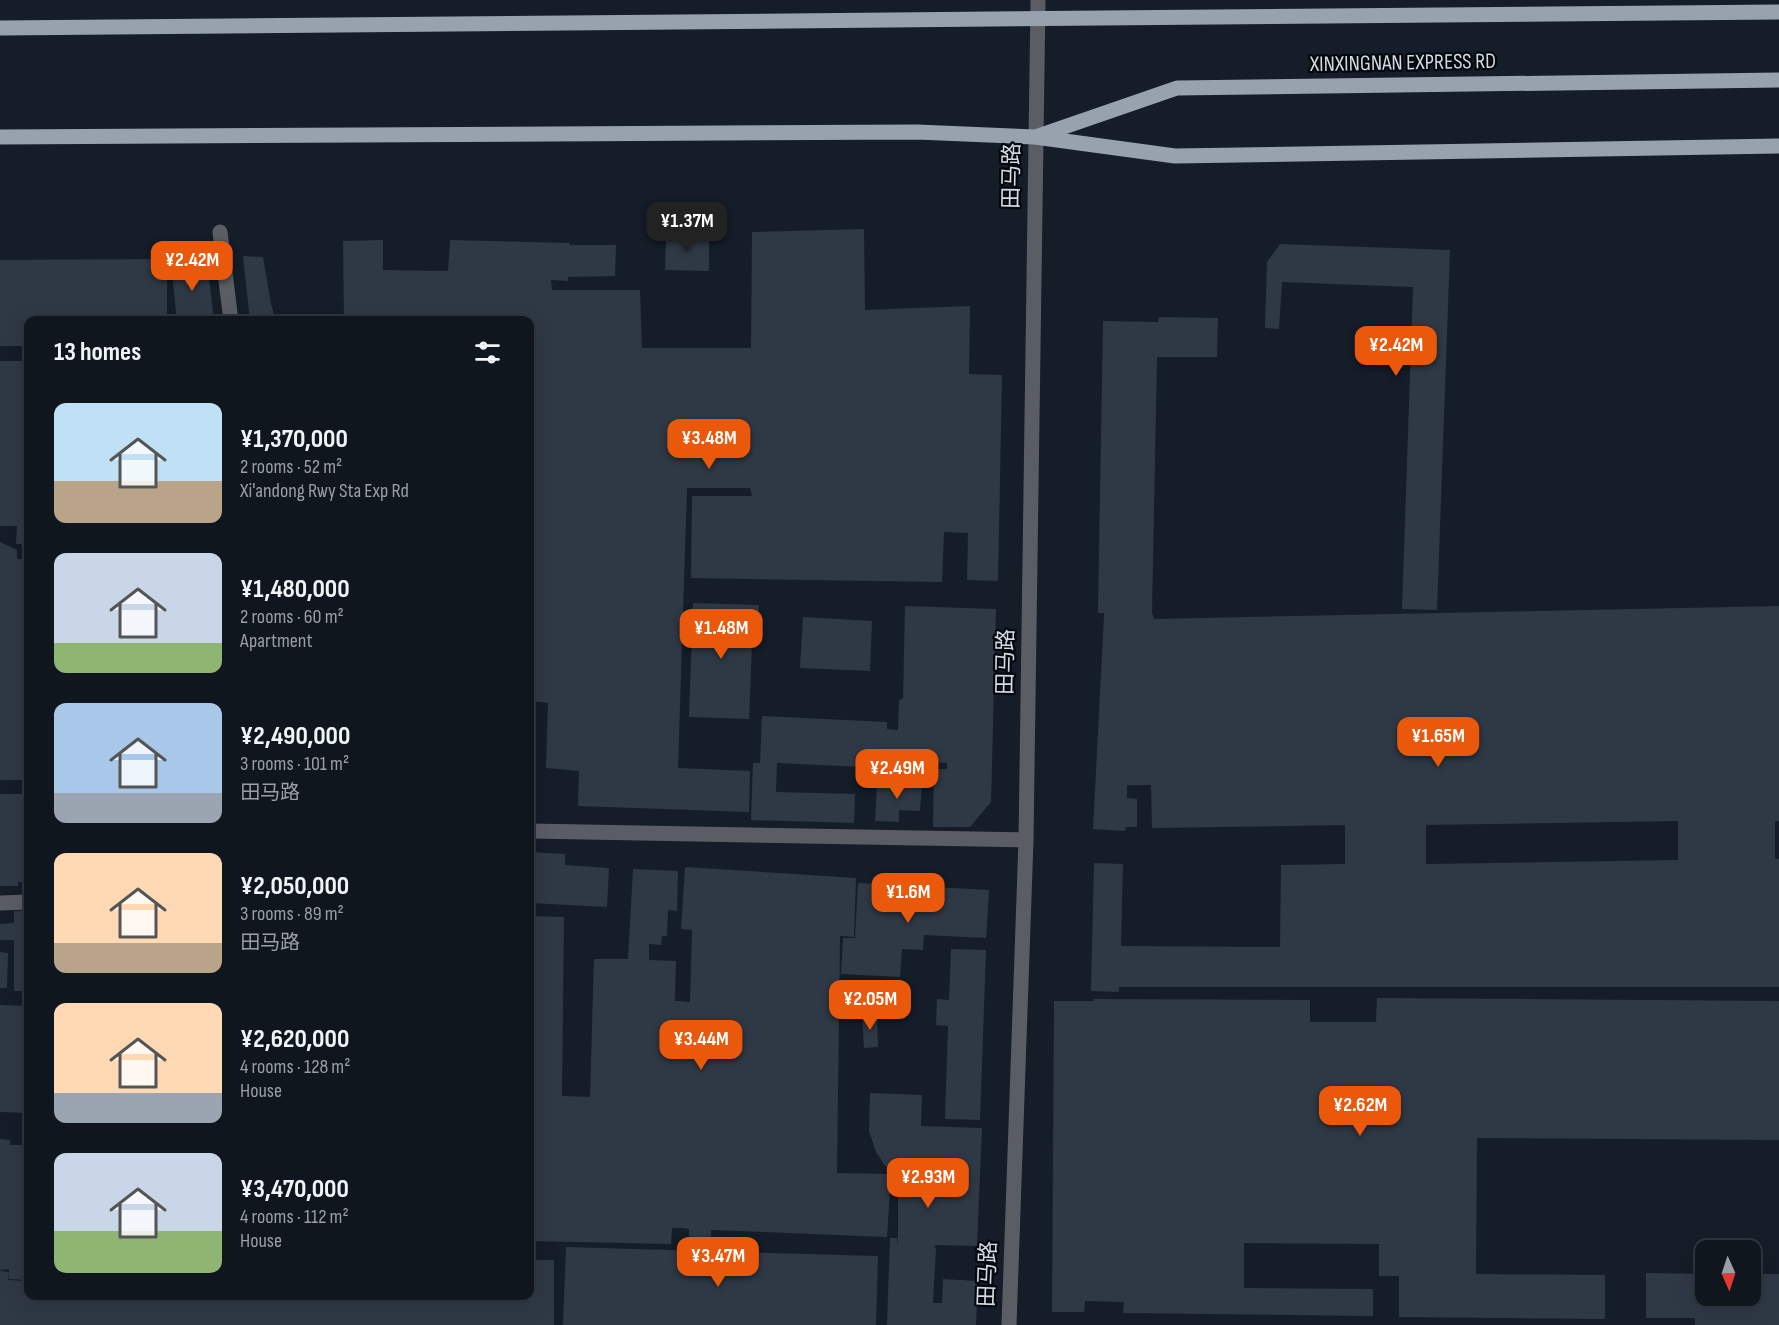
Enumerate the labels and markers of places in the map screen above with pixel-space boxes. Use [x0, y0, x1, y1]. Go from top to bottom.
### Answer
pin: ¥1.37M [638, 202, 736, 253]
pin: ¥2.42M [143, 241, 241, 292]
pin: ¥2.42M [1347, 326, 1445, 377]
pin: ¥3.48M [660, 419, 758, 470]
pin: ¥1.48M [672, 609, 770, 660]
pin: ¥1.65M [1389, 717, 1487, 768]
pin: ¥2.49M [848, 749, 946, 800]
pin: ¥1.6M [866, 873, 950, 924]
pin: ¥2.05M [821, 980, 919, 1031]
pin: ¥3.44M [652, 1020, 750, 1071]
pin: ¥2.62M [1311, 1086, 1409, 1137]
pin: ¥2.93M [879, 1158, 977, 1209]
pin: ¥3.47M [669, 1237, 767, 1288]

